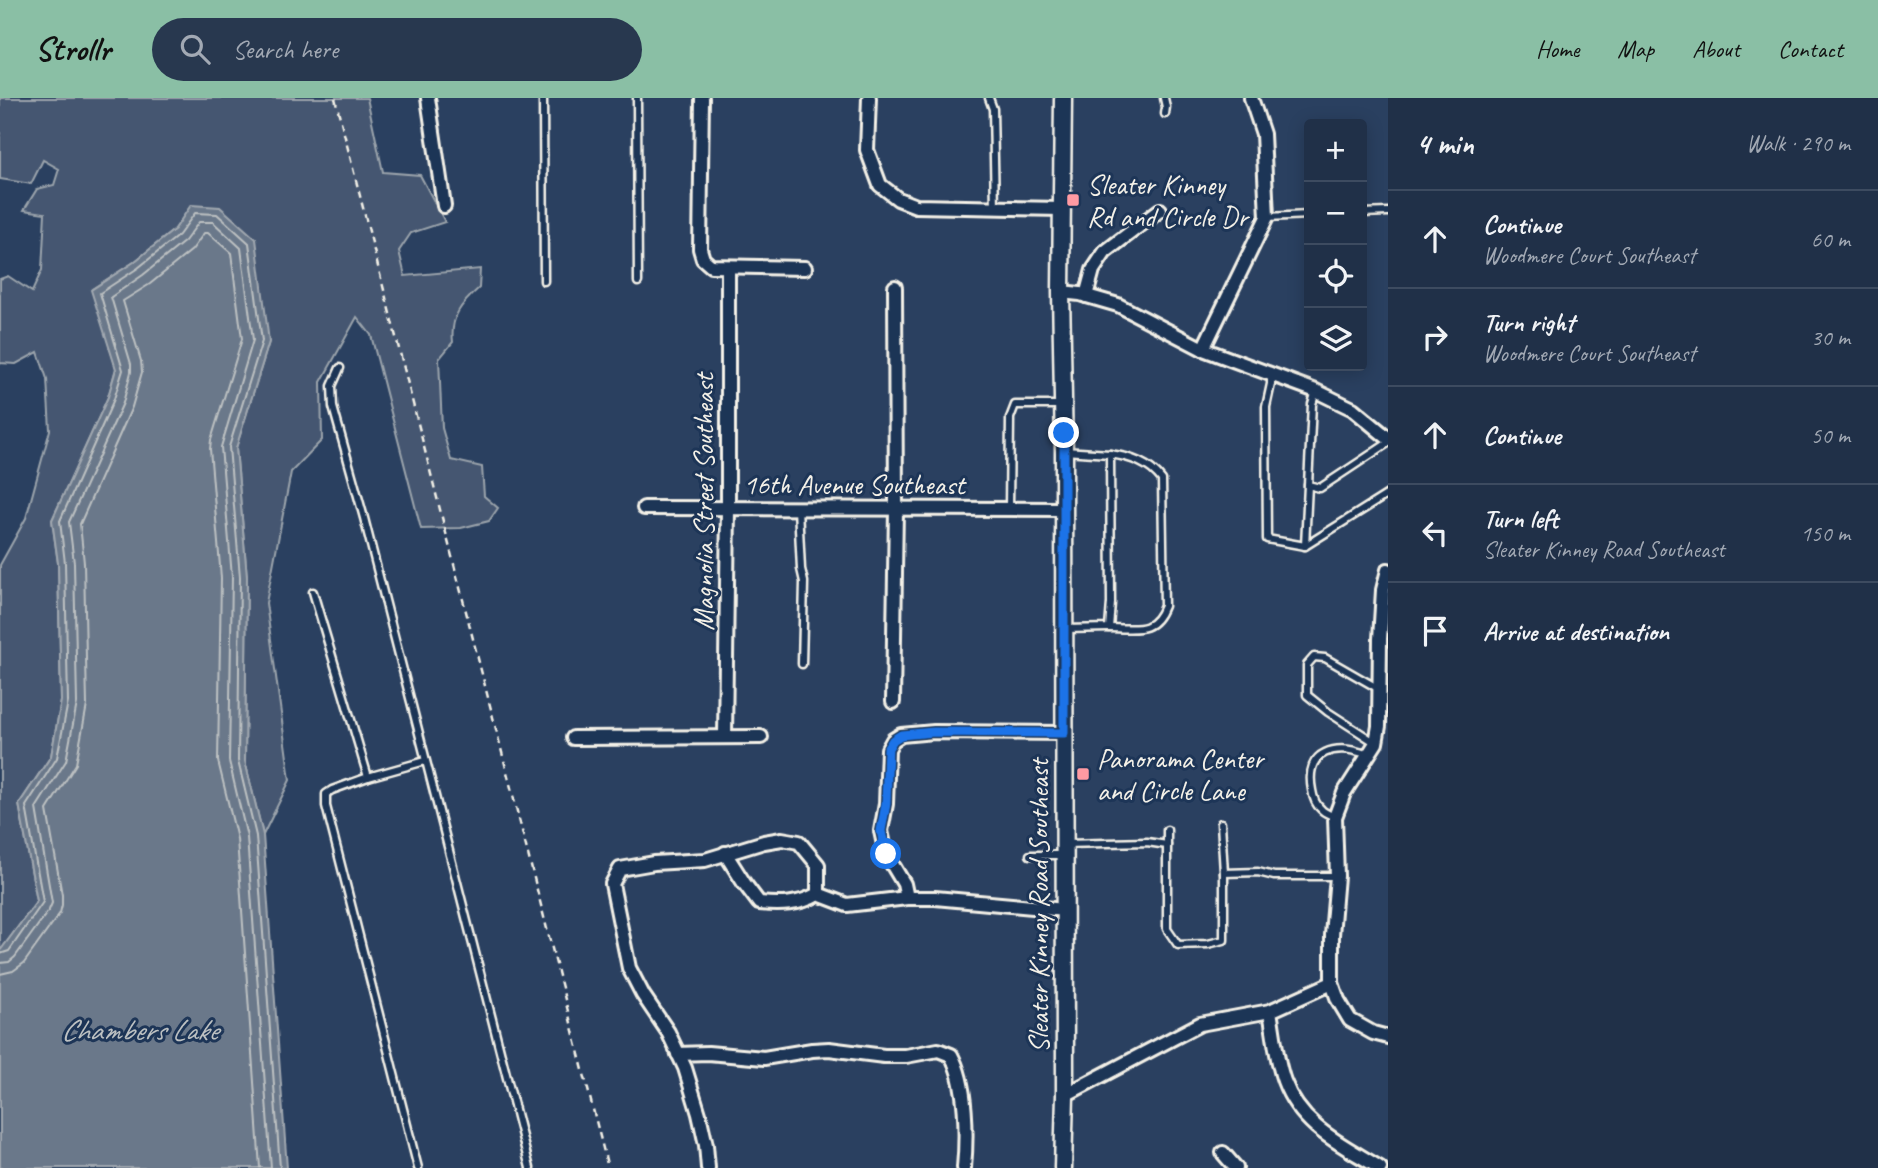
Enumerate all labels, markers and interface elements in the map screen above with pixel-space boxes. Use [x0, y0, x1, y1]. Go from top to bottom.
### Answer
search box [152, 18, 642, 81]
text: Strollr [35, 28, 110, 70]
icon: search [176, 30, 214, 68]
text: Search here [232, 33, 338, 66]
text: Home [1536, 34, 1579, 64]
text: Map [1617, 34, 1654, 64]
text: About [1692, 34, 1740, 64]
text: Contact [1778, 34, 1843, 64]
map controls [1304, 119, 1367, 371]
button: + [1304, 119, 1367, 182]
text: 4 min [1416, 125, 1473, 163]
text: Walk · 290 m [1746, 129, 1850, 158]
place label: Sleater Kinney Rd and Circle Dr [1087, 167, 1251, 234]
button: − [1304, 182, 1367, 245]
marker: Sleater Kinney Rd and Circle Dr [1065, 192, 1081, 208]
text: Continue [1483, 208, 1561, 241]
icon: ahead [1416, 220, 1454, 258]
text: 60 m [1811, 225, 1850, 254]
text: Woodmere Court Southeast [1483, 241, 1696, 270]
button: locate [1304, 245, 1367, 308]
text: Turn right [1483, 306, 1574, 339]
button: layers [1304, 308, 1367, 371]
icon: right [1416, 318, 1454, 356]
text: 30 m [1811, 323, 1850, 352]
text: Woodmere Court Southeast [1483, 339, 1696, 368]
street label: Magnolia Street Southeast [686, 371, 721, 631]
icon: ahead [1416, 416, 1454, 454]
route end [1048, 417, 1079, 448]
text: Continue [1483, 419, 1561, 452]
text: 50 m [1811, 421, 1850, 450]
street label: 16th Avenue Southeast [744, 467, 967, 502]
text: Turn left [1483, 502, 1558, 535]
icon: left [1416, 514, 1454, 552]
text: 150 m [1801, 519, 1850, 548]
text: Sleater Kinney Road Southeast [1483, 535, 1725, 564]
icon: arrive [1416, 612, 1454, 650]
text: Arrive at destination [1483, 615, 1669, 648]
place label: Panorama Center and Circle Lane [1097, 741, 1265, 808]
street label: Sleater Kinney Road Southeast [1021, 756, 1056, 1053]
marker: Panorama Center and Circle Lane [1075, 766, 1091, 782]
route start [870, 838, 901, 869]
water label: Chambers Lake [61, 1011, 221, 1049]

